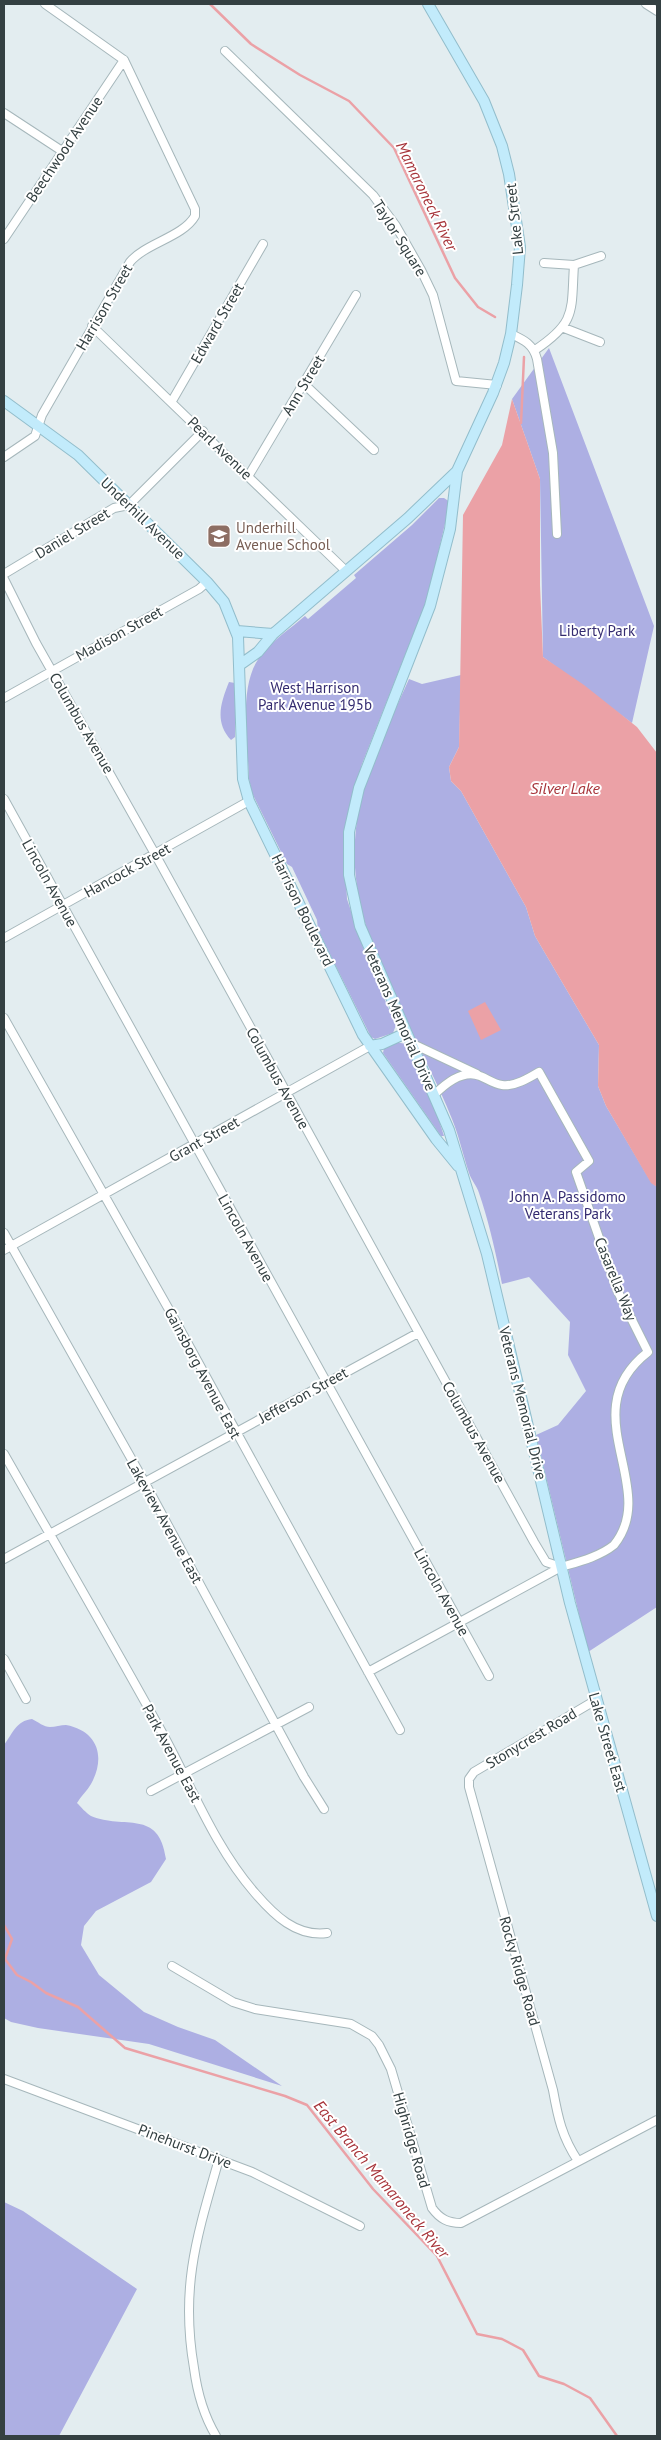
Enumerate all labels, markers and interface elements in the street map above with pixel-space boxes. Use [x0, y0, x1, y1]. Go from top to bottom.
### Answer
street label: Beechwood Avenue [21, 92, 107, 206]
water label: Mamaroneck River [392, 138, 463, 255]
street label: Lake Street [501, 182, 527, 256]
street label: Taylor Square [369, 196, 431, 280]
street label: Harrison Street [72, 260, 136, 354]
street label: Edward Street [186, 279, 248, 367]
street label: Ann Street [277, 351, 329, 419]
street label: Pearl Avenue [184, 412, 256, 484]
street label: Underhill Avenue [97, 473, 189, 563]
street label: Daniel Street [31, 503, 113, 563]
place label: Underhill Avenue School [236, 518, 331, 554]
school or university icon: Underhill Avenue School [206, 523, 232, 549]
street label: Madison Street [72, 601, 166, 665]
park label: Liberty Park [559, 621, 636, 640]
street label: Columbus Avenue [45, 669, 119, 777]
park label: West Harrison Park Avenue 195b [258, 678, 372, 714]
water label: Silver Lake [530, 778, 600, 798]
street label: Lincoln Avenue [18, 836, 82, 930]
street label: Hancock Street [80, 838, 174, 902]
street label: Harrison Boulevard [268, 851, 338, 969]
street label: Veterans Memorial Drive [359, 941, 441, 1094]
street label: Columbus Avenue [242, 1024, 314, 1132]
street label: Grant Street [166, 1112, 242, 1166]
park label: John A. Passidomo Veterans Park [509, 1187, 626, 1223]
street label: Lincoln Avenue [214, 1191, 278, 1285]
street label: Casarella Way [591, 1234, 641, 1324]
street label: Gainsborg Avenue East [160, 1304, 246, 1442]
street label: Veterans Memorial Drive [495, 1323, 551, 1482]
street label: Jefferson Street [254, 1363, 351, 1428]
street label: Columbus Avenue [438, 1378, 510, 1486]
street label: Lakeview Avenue East [123, 1455, 207, 1587]
street label: Lincoln Avenue [410, 1545, 474, 1639]
street label: Lake Street East [585, 1690, 631, 1794]
street label: Park Avenue East [138, 1701, 206, 1805]
street label: Stonycrest Road [482, 1703, 580, 1773]
street label: Rocky Ridge Road [495, 1914, 545, 2028]
street label: Highridge Road [389, 2090, 435, 2190]
water label: East Branch Mamaroneck River [310, 2096, 455, 2264]
street label: Pinehurst Drive [136, 2119, 234, 2173]

